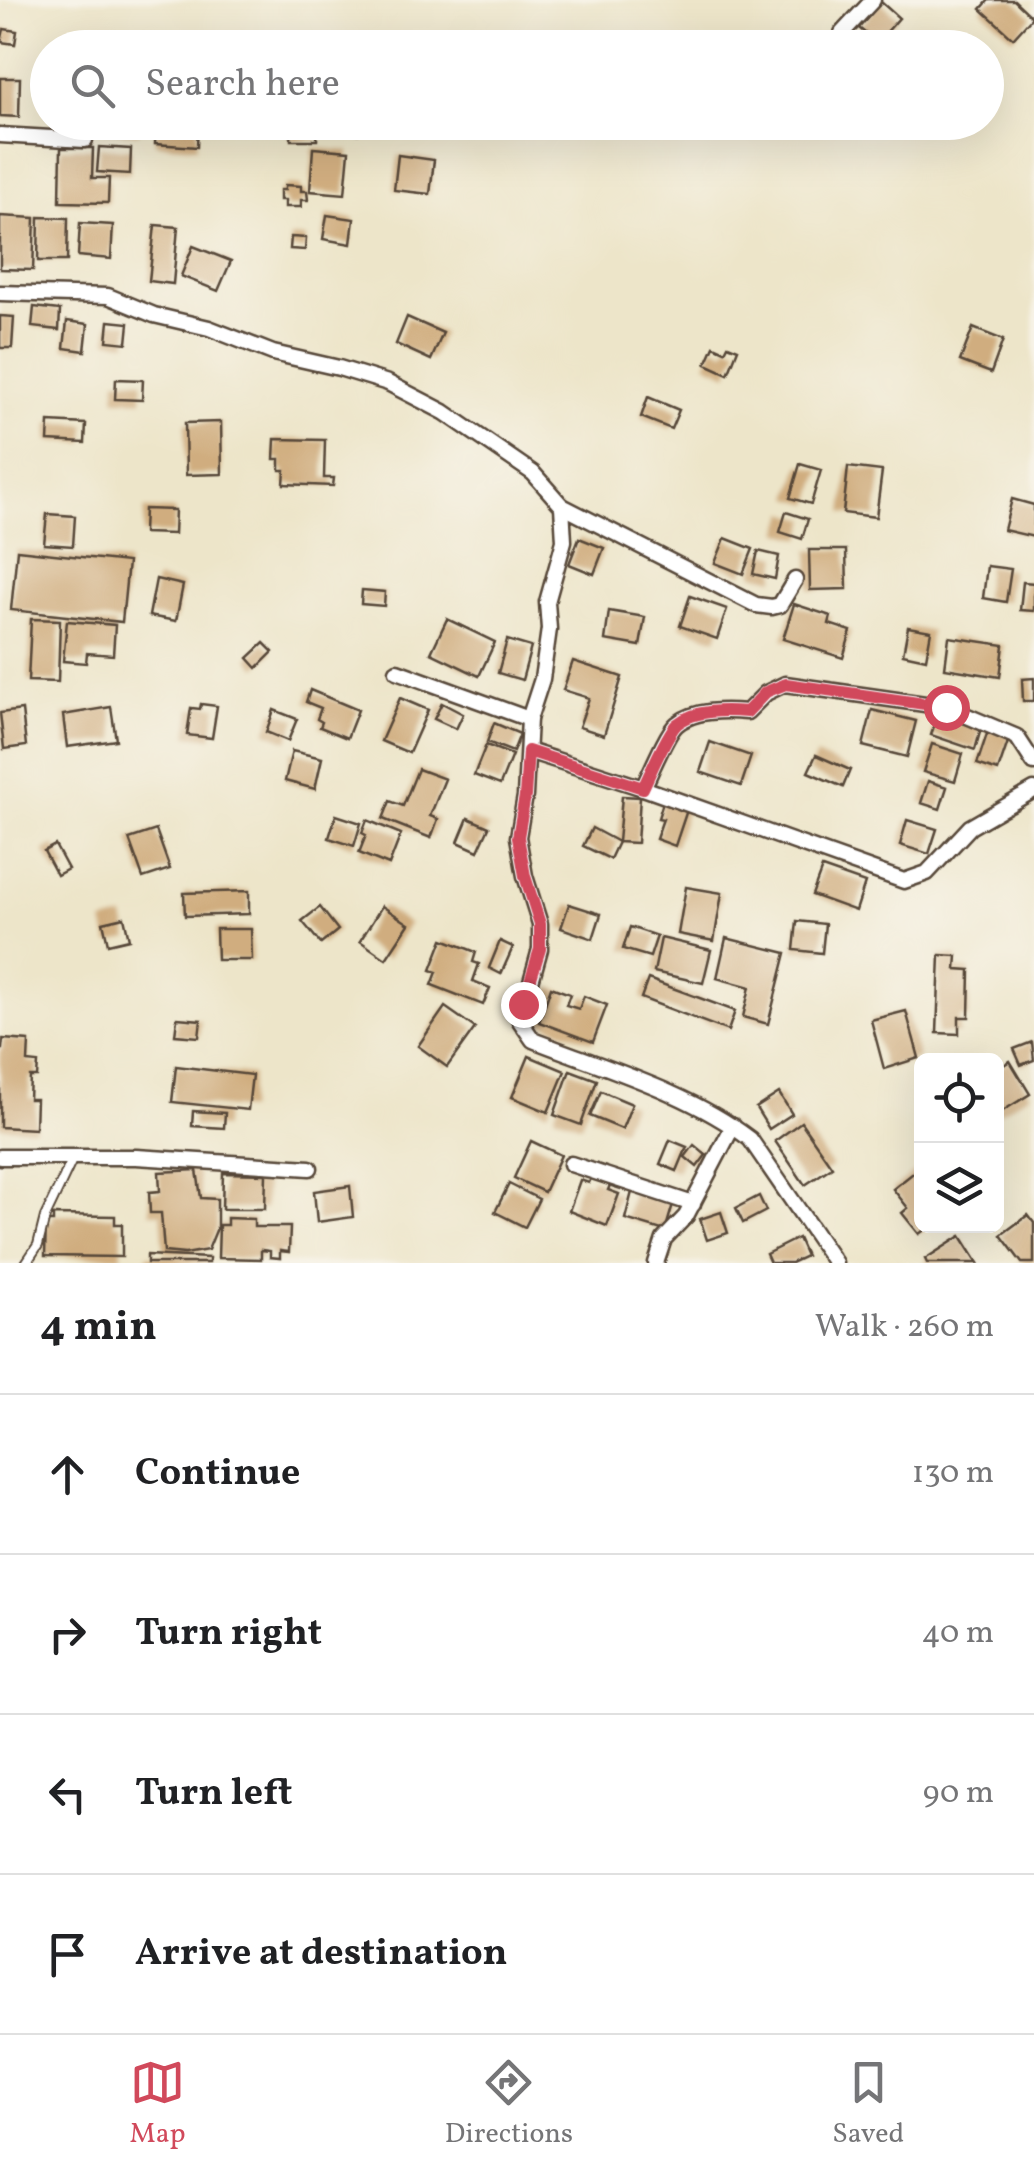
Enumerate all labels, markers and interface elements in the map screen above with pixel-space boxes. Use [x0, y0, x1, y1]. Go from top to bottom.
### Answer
search box [30, 30, 1004, 140]
icon: search [65, 58, 120, 113]
text: Search here [145, 59, 340, 112]
route start [924, 685, 970, 731]
route end [501, 982, 547, 1028]
map controls [914, 1053, 1004, 1233]
button: locate [914, 1053, 1004, 1143]
button: layers [914, 1143, 1004, 1233]
text: 4 min [40, 1299, 157, 1358]
text: Walk · 260 m [815, 1306, 994, 1350]
icon: ahead [40, 1447, 95, 1502]
text: Continue [135, 1448, 300, 1501]
text: 130 m [912, 1452, 994, 1496]
icon: right [40, 1607, 95, 1662]
text: Turn right [135, 1608, 322, 1661]
text: 40 m [922, 1612, 994, 1656]
icon: left [40, 1767, 95, 1822]
text: Turn left [135, 1768, 292, 1821]
text: 90 m [923, 1772, 994, 1816]
icon: arrive [40, 1927, 95, 1982]
text: Arrive at destination [135, 1928, 508, 1981]
tab: Map [130, 2055, 186, 2154]
tab: Directions [445, 2055, 573, 2154]
tab: Saved [832, 2055, 904, 2154]

